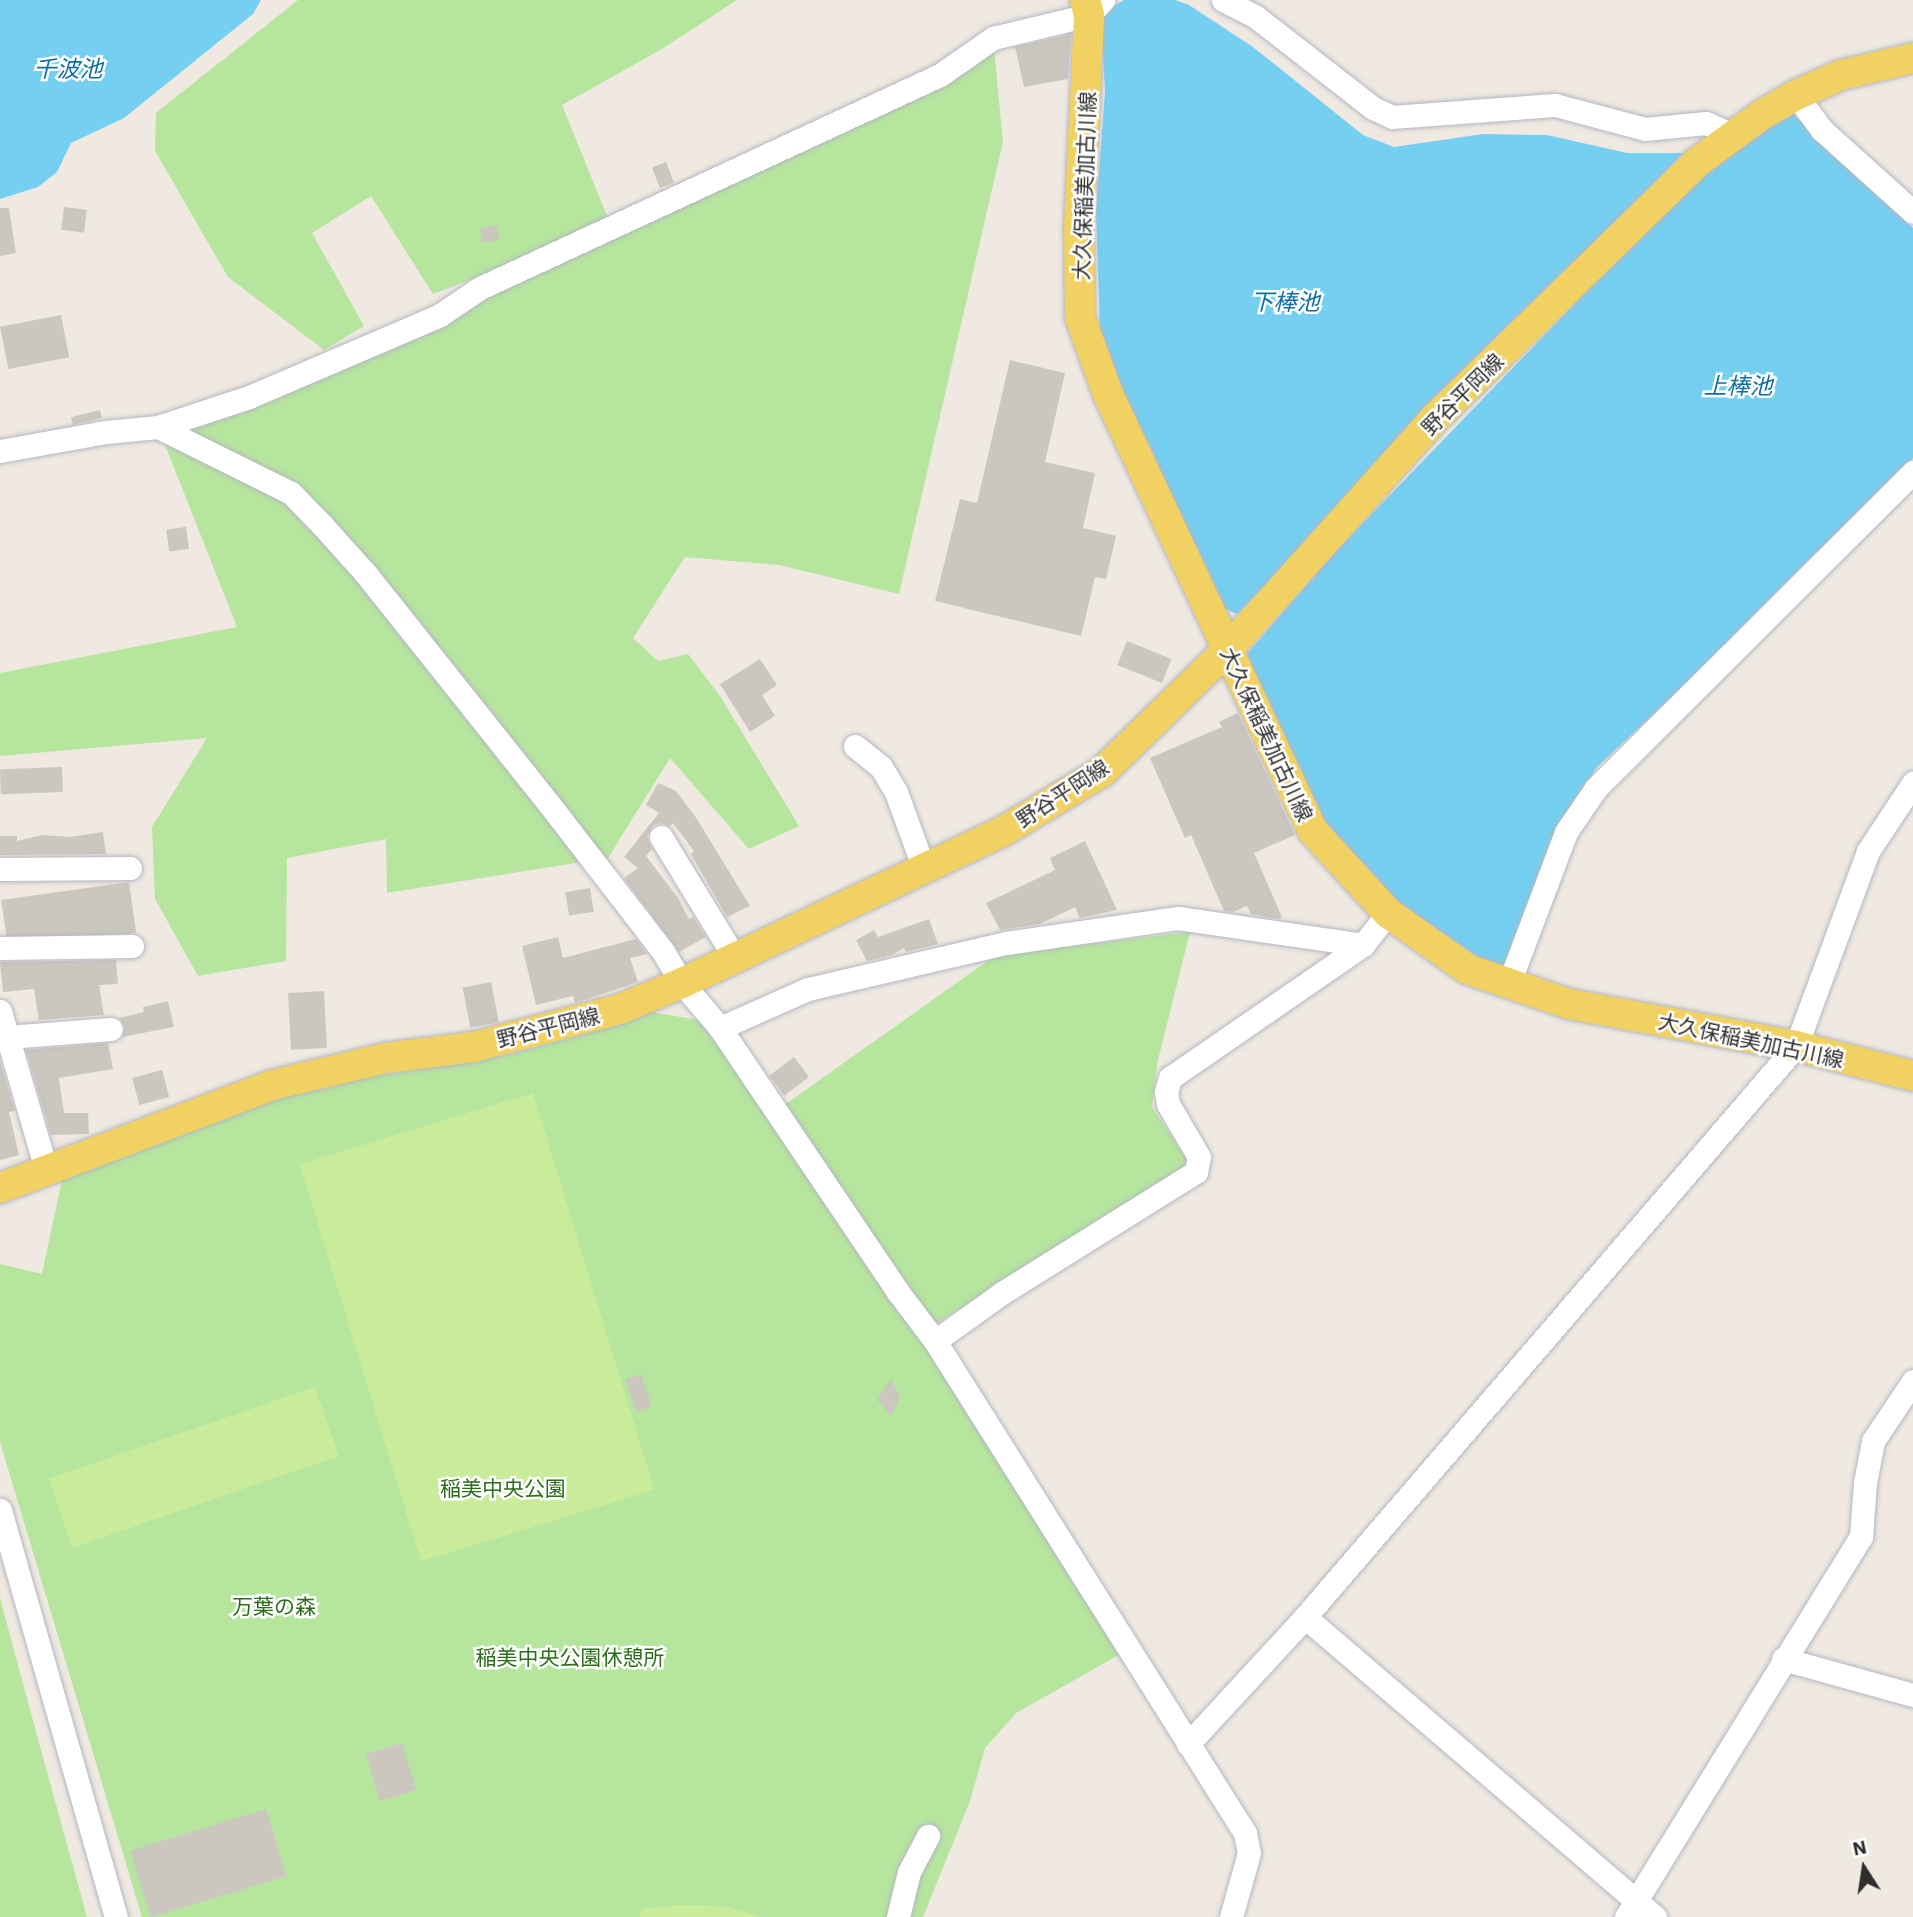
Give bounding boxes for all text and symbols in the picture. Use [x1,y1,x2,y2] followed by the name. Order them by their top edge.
[34,54,102,82] water label: 千波池
[1068,91,1100,281] street label: 大久保稲美加古川線
[1251,287,1319,315] water label: 下棒池
[1416,348,1508,440] street label: 野谷平岡線
[1704,371,1772,399] water label: 上棒池
[1216,643,1318,825] street label: 大久保稲美加古川線
[1011,754,1113,832] street label: 野谷平岡線
[494,1002,602,1052] street label: 野谷平岡線
[1656,1008,1846,1072] street label: 大久保稲美加古川線
[440,1475,566,1501] park label: 稲美中央公園
[232,1593,316,1619] park label: 万葉の森
[476,1644,664,1670] park label: 稲美中央公園休憩所
[1829,1833,1899,1903] north arrow
[1850,1834,1869,1861] text: N

